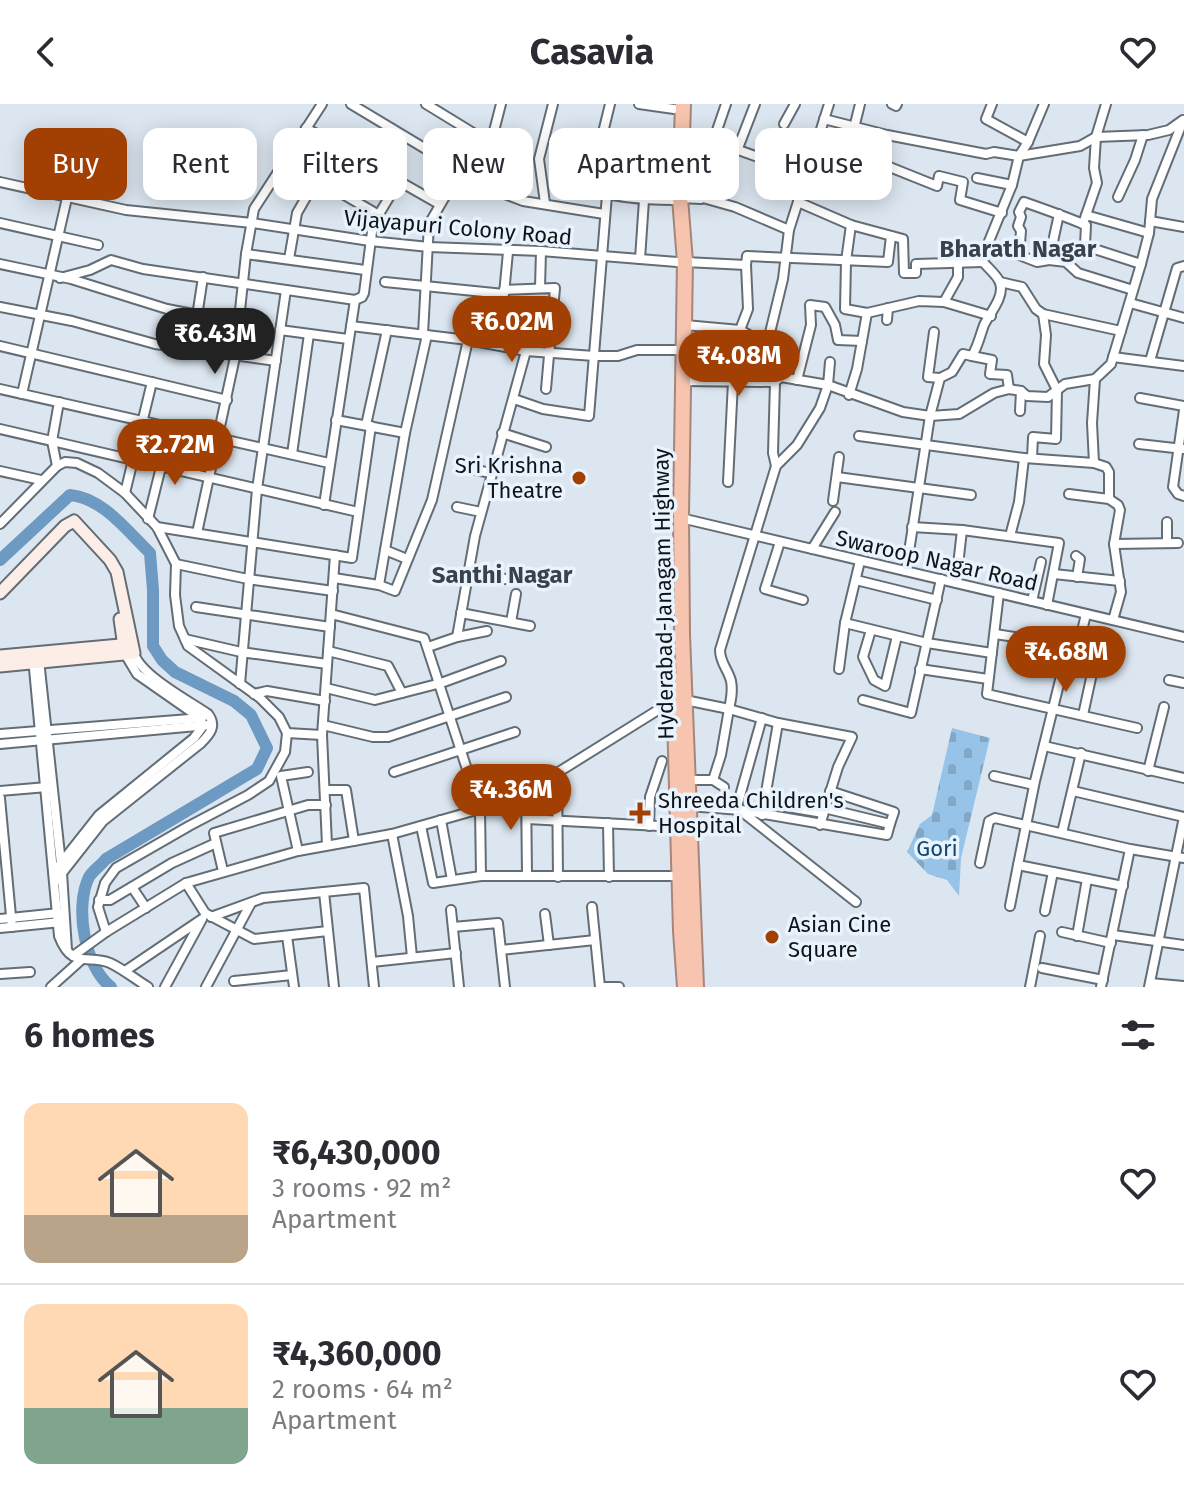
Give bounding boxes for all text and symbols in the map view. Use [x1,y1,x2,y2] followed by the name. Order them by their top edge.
[24,30,68,74] icon: back
[530,30,654,74] text: Casavia
[1116,30,1160,74] icon: heart
[24,128,127,200] chip: Buy
[143,128,257,200] chip: Rent
[273,128,407,200] chip: Filters
[423,128,533,200] chip: New
[549,128,739,200] chip: Apartment
[755,128,892,200] chip: House
[343,204,573,251] street label: Vijayapuri Colony Road
[940,235,1097,263] district label: Bharath Nagar
[447,296,577,364] pin: ₹6.02M
[470,306,554,337] text: ₹6.02M
[150,308,280,376] pin: ₹6.43M
[174,318,256,349] text: ₹6.43M
[674,330,804,398] pin: ₹4.08M
[697,340,781,371] text: ₹4.08M
[110,419,240,487] pin: ₹2.72M
[135,429,215,460] text: ₹2.72M
[647,448,680,740] street label: Hyderabad-Janagam Highway
[455,452,563,504] place label: Sri Krishna Theatre
[570,469,588,487] marker: Sri Krishna Theatre
[833,524,1041,597] street label: Swaroop Nagar Road
[432,561,573,589] district label: Santhi Nagar
[1001,626,1131,694] pin: ₹4.68M
[1024,636,1108,667] text: ₹4.68M
[446,764,576,832] pin: ₹4.36M
[469,774,553,805] text: ₹4.36M
[658,787,844,839] place label: Shreeda Children's Hospital
[629,802,651,824] marker: Shreeda Children's Hospital
[916,835,958,862] park label: Gori
[788,911,891,963] place label: Asian Cine Square
[763,928,781,946] marker: Asian Cine Square
[1116,1013,1160,1057] icon: filters
[24,1015,155,1056] text: 6 homes
[272,1132,441,1173] text: ₹6,430,000
[88,1135,184,1231] icon: home
[1116,1161,1160,1205] icon: heart
[272,1173,451,1204] text: 3 rooms · 92 m²
[272,1204,397,1235] text: Apartment
[272,1333,442,1374] text: ₹4,360,000
[88,1336,184,1432] icon: home
[1116,1362,1160,1406] icon: heart
[272,1374,453,1405] text: 2 rooms · 64 m²
[272,1405,397,1436] text: Apartment

